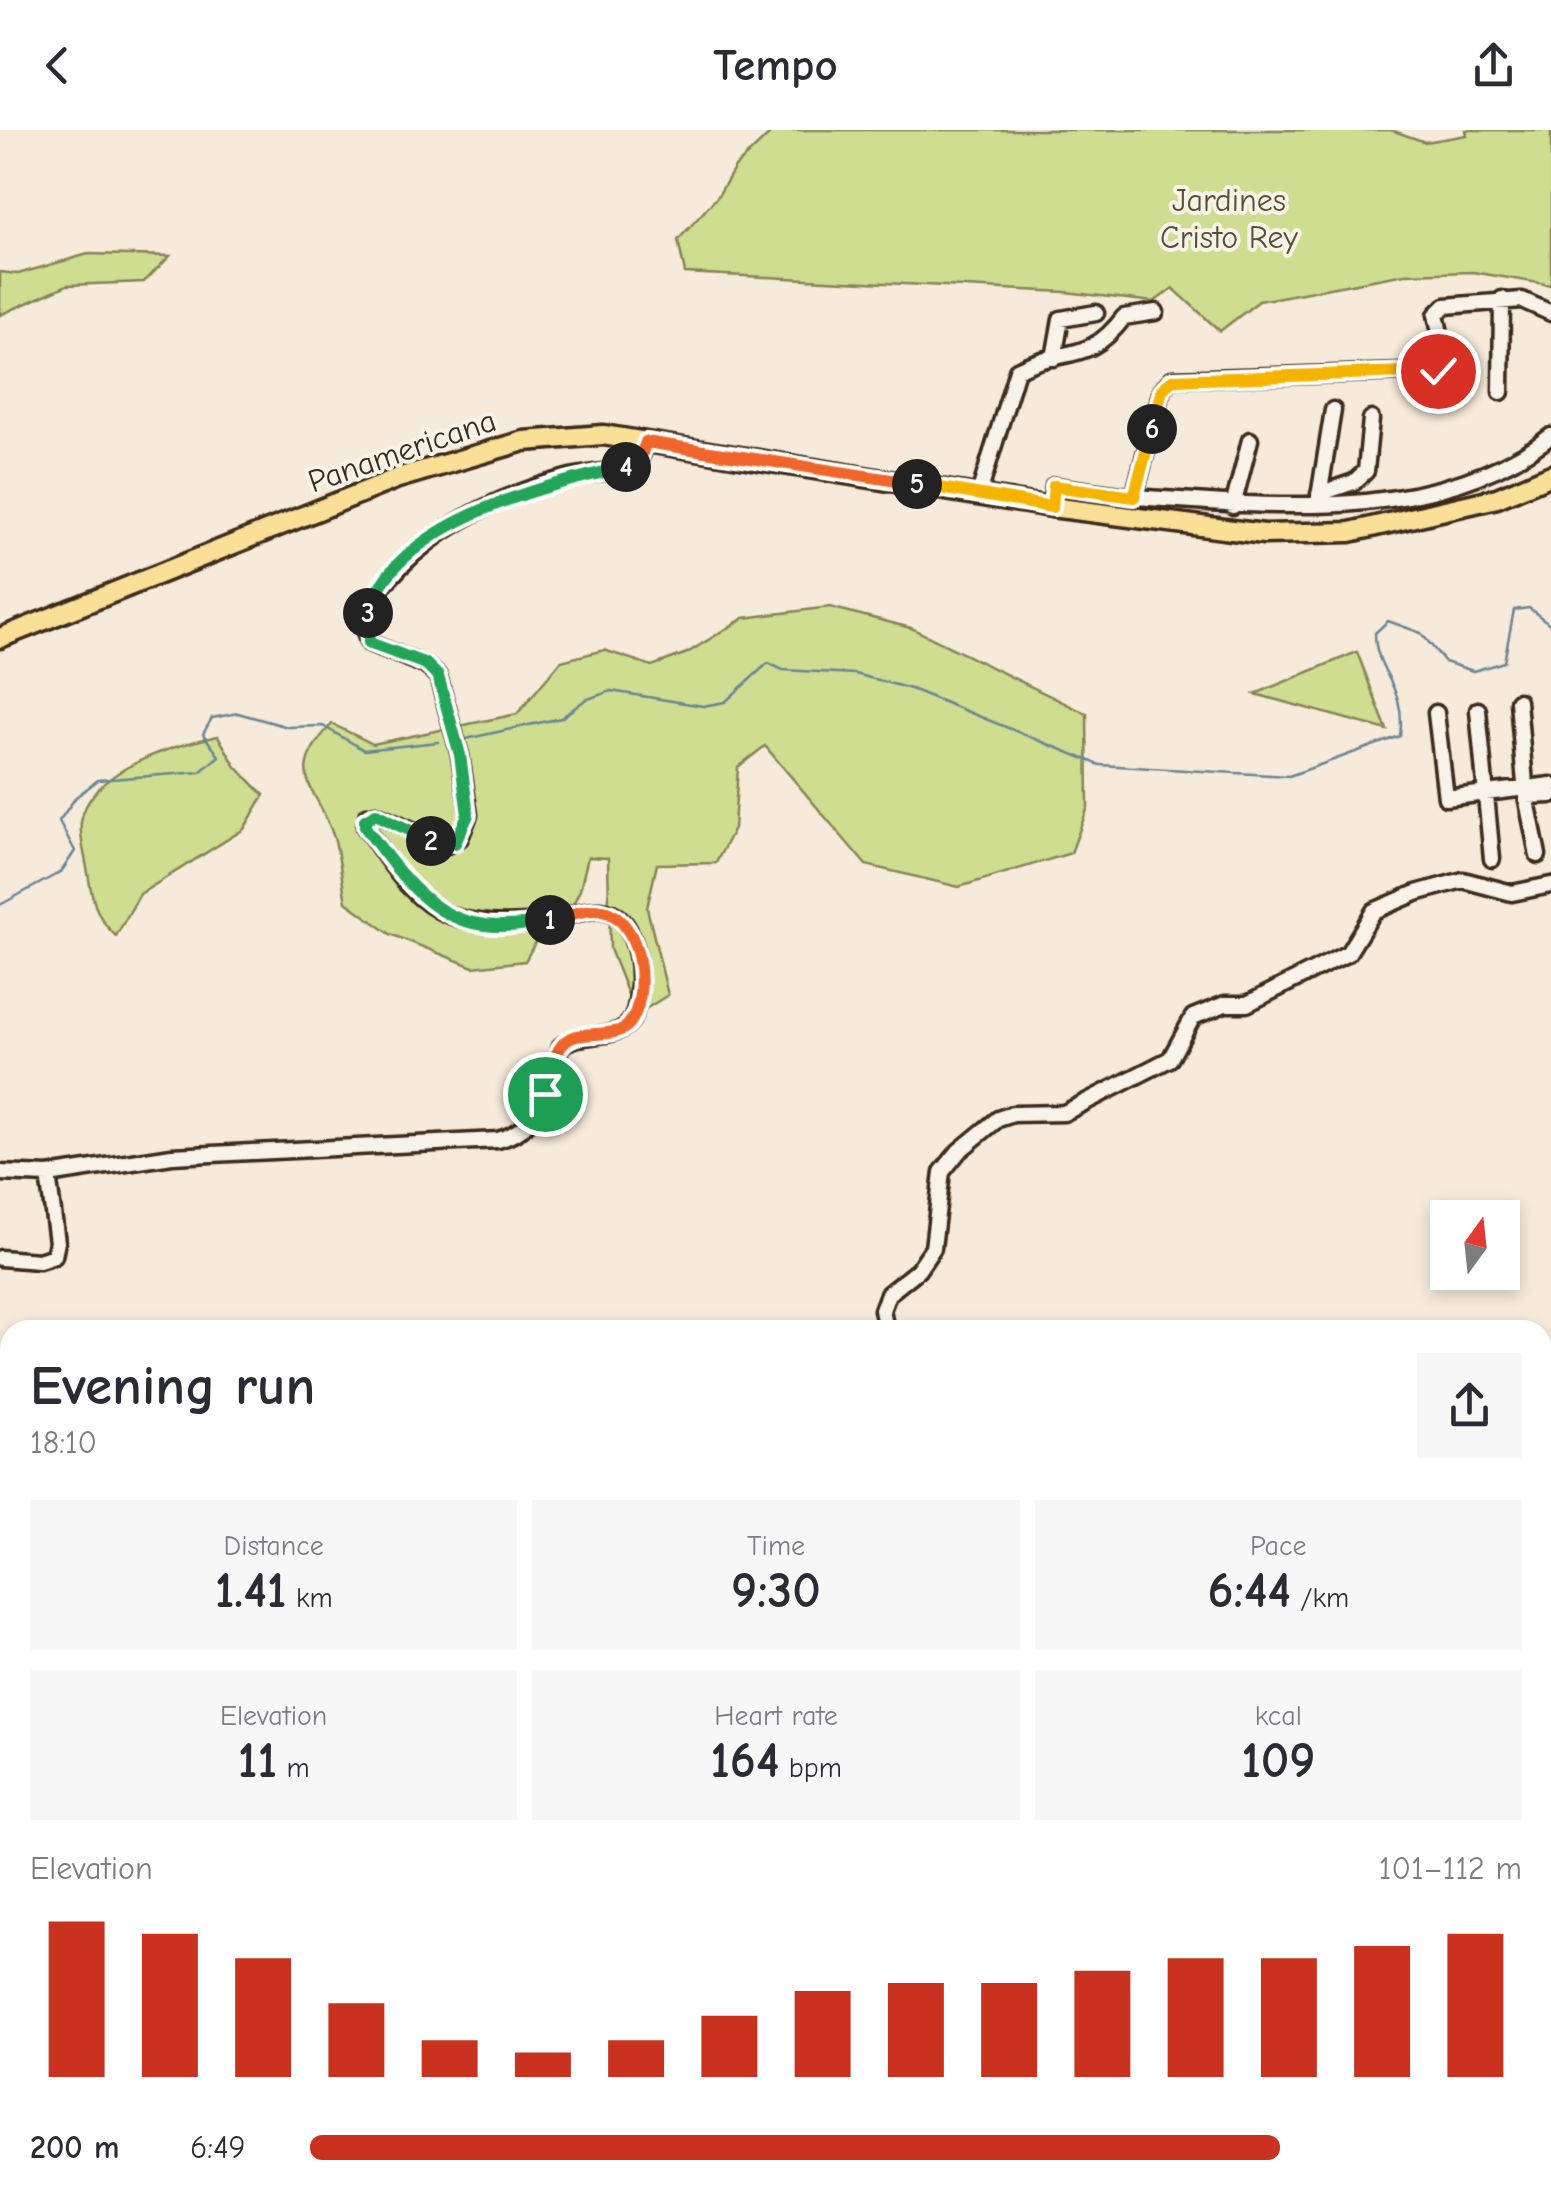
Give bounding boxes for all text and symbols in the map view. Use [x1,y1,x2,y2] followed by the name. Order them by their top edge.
[30,38,85,93] icon: back
[1466,38,1521,93] icon: share
[713,39,838,91] text: Tempo
[1160,182,1299,256] park label: Jardines Cristo Rey
[1396,329,1481,414] pin
[1411,344,1466,399] icon: check
[303,402,501,500] street label: Panamericana
[1127,404,1177,454] pin: 6
[1145,413,1159,445] text: 6
[601,442,651,492] pin: 4
[619,451,633,483] text: 4
[892,459,942,509] pin: 5
[910,468,924,500] text: 5
[343,588,393,638] pin: 3
[361,597,375,629] text: 3
[406,816,456,866] pin: 2
[424,825,438,857] text: 2
[525,895,575,945] pin: 1
[544,904,556,936] text: 1
[503,1052,588,1137] pin
[518,1067,573,1122] icon: arrive
[1430,1200,1520,1290] north arrow
[1430,1200,1520,1290] map controls
[1417,1353,1522,1458] button: share
[30,1354,315,1418] text: Evening run
[30,1424,97,1461] text: 18:10
[224,1530,324,1562] text: Distance
[747,1530,805,1562] text: Time
[1250,1530,1307,1562] text: Pace
[215,1562,287,1620] text: 1.41
[731,1562,821,1620] text: 9:30
[1207,1562,1291,1620] text: 6:44
[287,1582,333,1614] text: km
[1291,1582,1349,1614] text: /km
[220,1700,327,1732] text: Elevation
[714,1700,838,1732] text: Heart rate
[1255,1700,1302,1732] text: kcal
[238,1732,277,1790] text: 11
[710,1732,779,1790] text: 164
[1241,1732,1316,1790] text: 109
[277,1752,310,1784] text: m
[779,1752,842,1784] text: bpm
[30,1850,153,1887] text: Elevation
[1379,1850,1522,1887] text: 101–112 m
[30,2129,119,2166] text: 200 m
[190,2129,246,2166] text: 6:49

